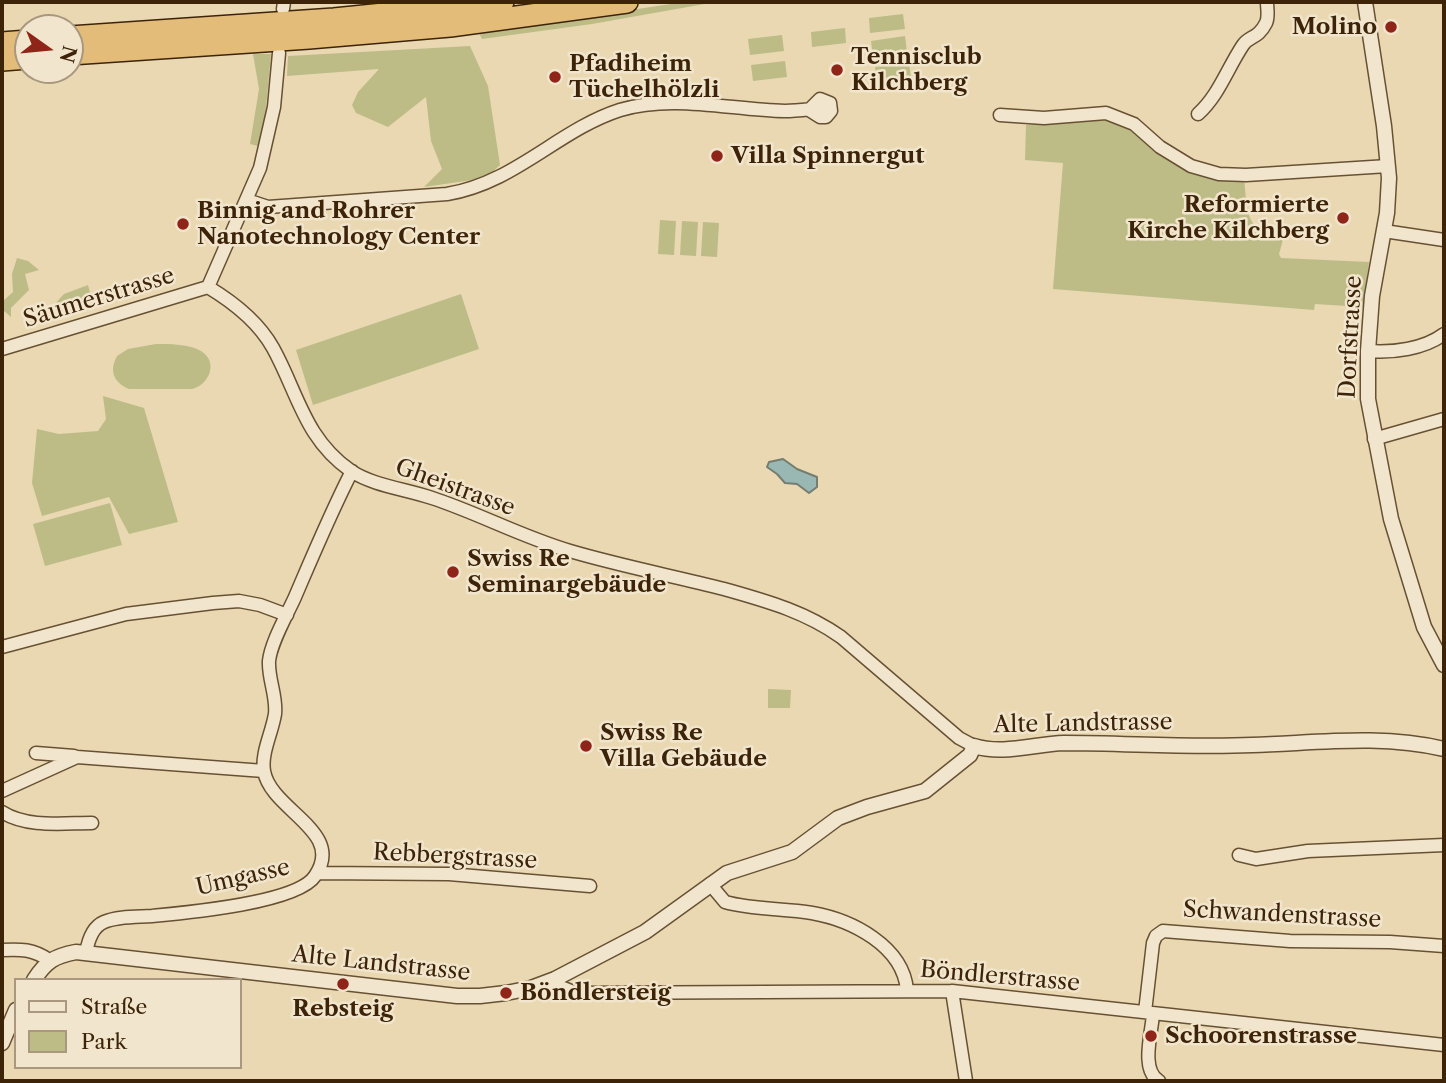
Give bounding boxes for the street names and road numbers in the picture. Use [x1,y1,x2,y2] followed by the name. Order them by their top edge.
[20,262,178,334] street label: Säumerstrasse
[1334,275,1368,399] street label: Dorfstrasse
[391,454,519,522] street label: Gheistrasse
[993,709,1173,739] street label: Alte Landstrasse
[372,839,538,875] street label: Rebbergstrasse
[193,854,293,902] street label: Umgasse
[1182,896,1382,934] street label: Schwandenstrasse
[290,941,472,987] street label: Alte Landstrasse
[919,956,1081,998] street label: Böndlerstrasse

